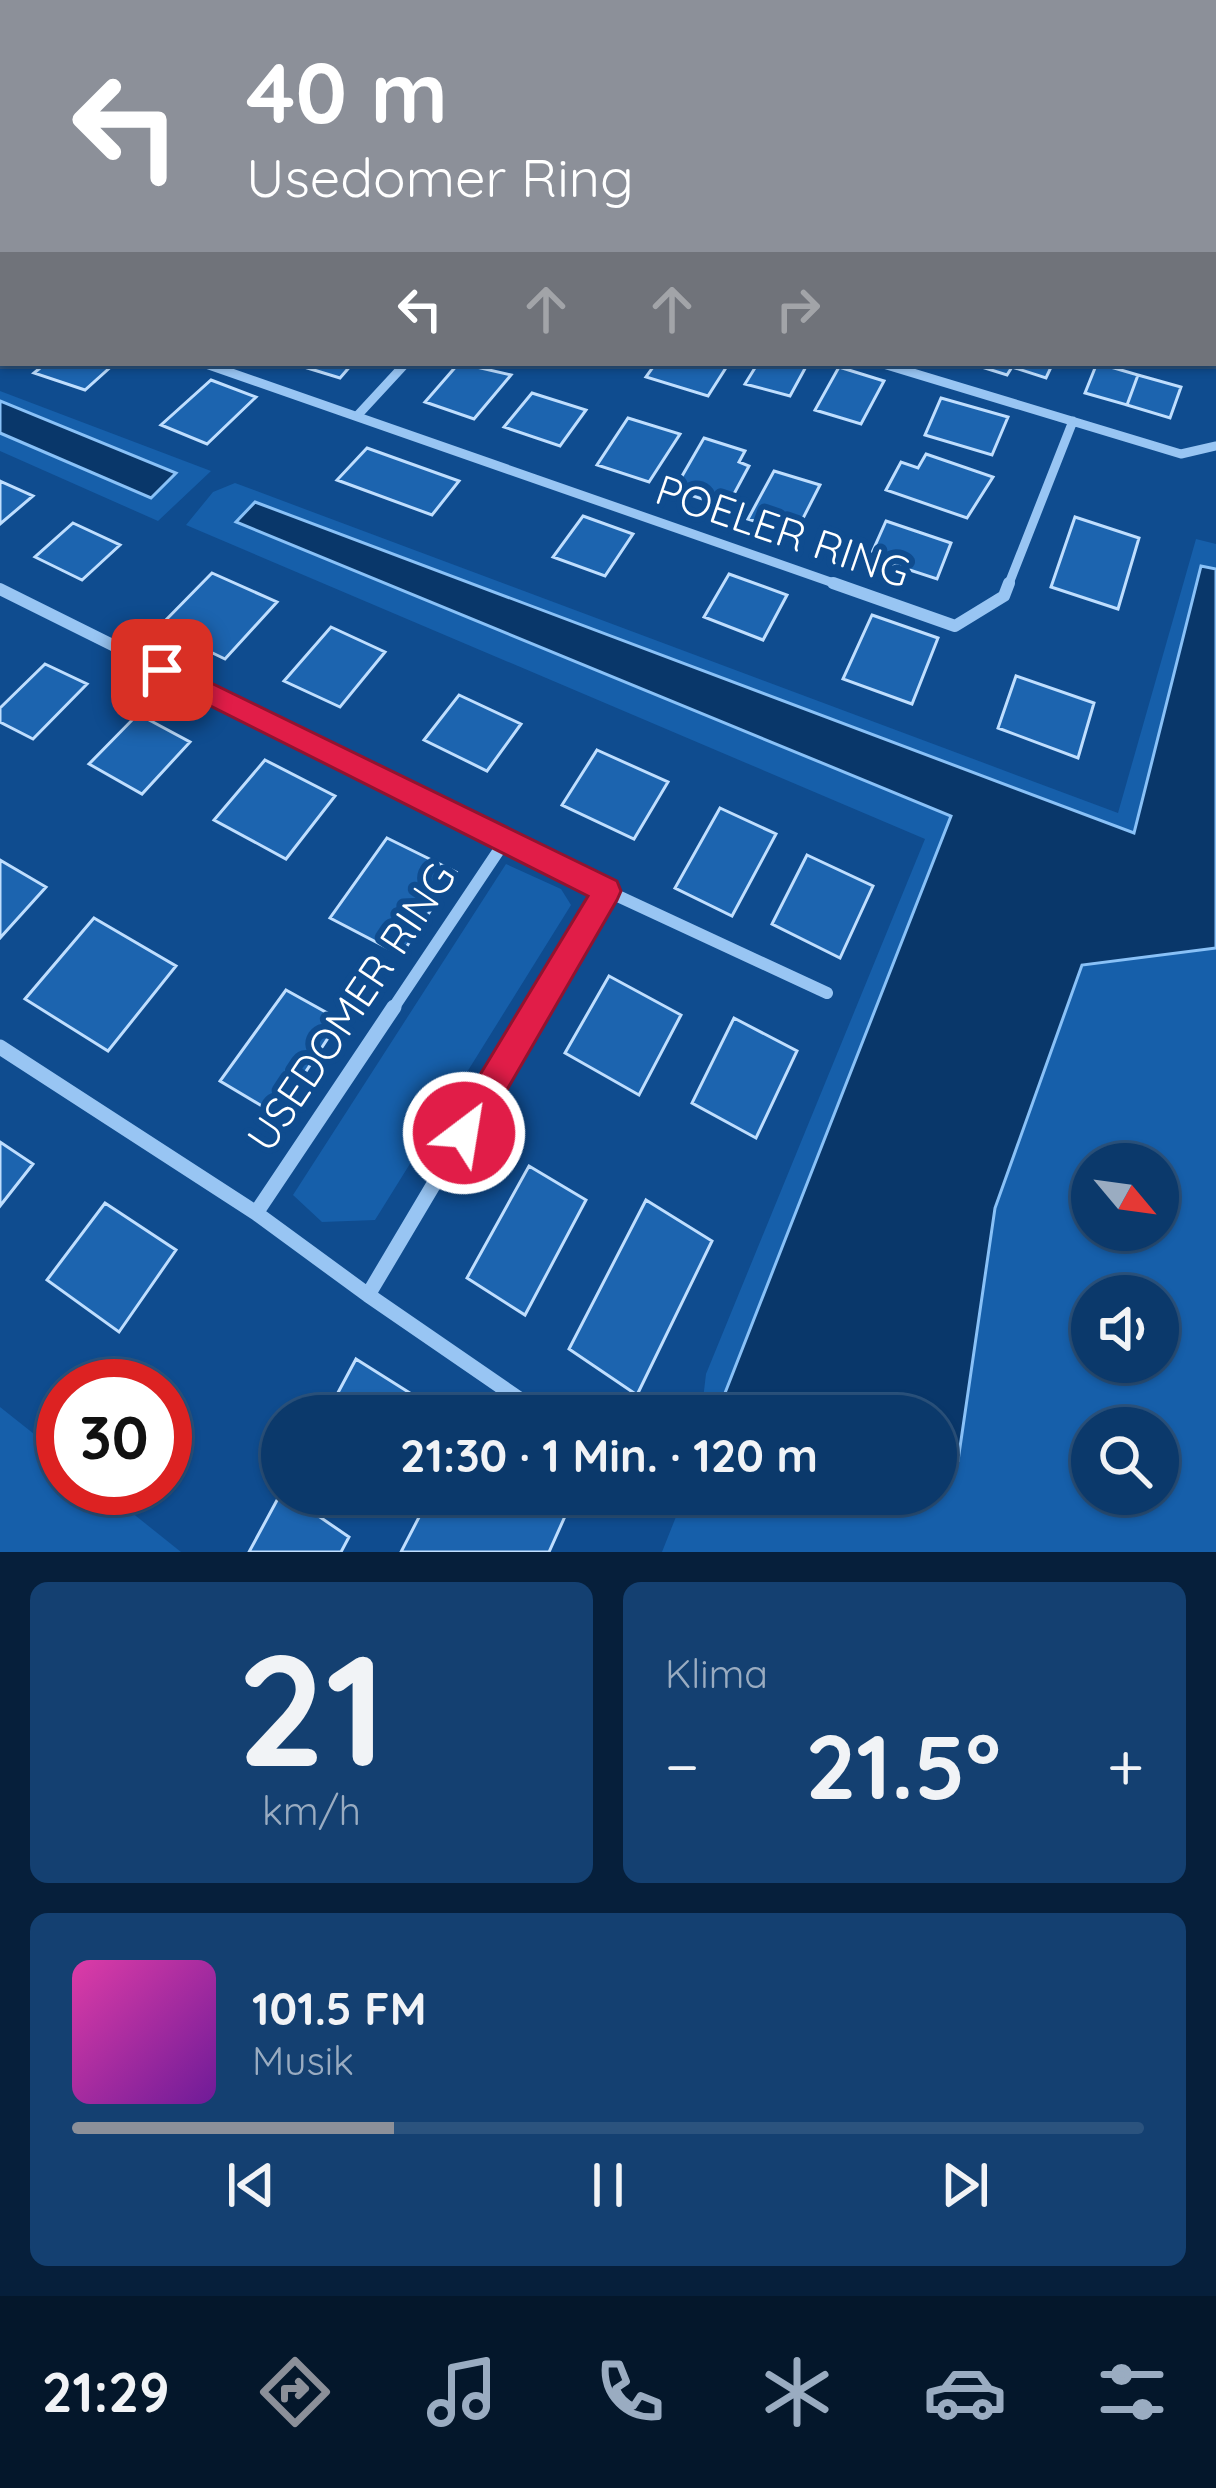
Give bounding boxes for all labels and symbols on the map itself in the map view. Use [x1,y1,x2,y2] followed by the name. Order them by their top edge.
[649,462,917,599] street label: POELER RING
[111,619,213,721] pin
[235,853,466,1161] street label: USEDOMER RING
[401,1070,527,1196] position arrow
[1071,1143,1179,1251] north arrow
[36,1359,192,1515] speed limit sign: 30

